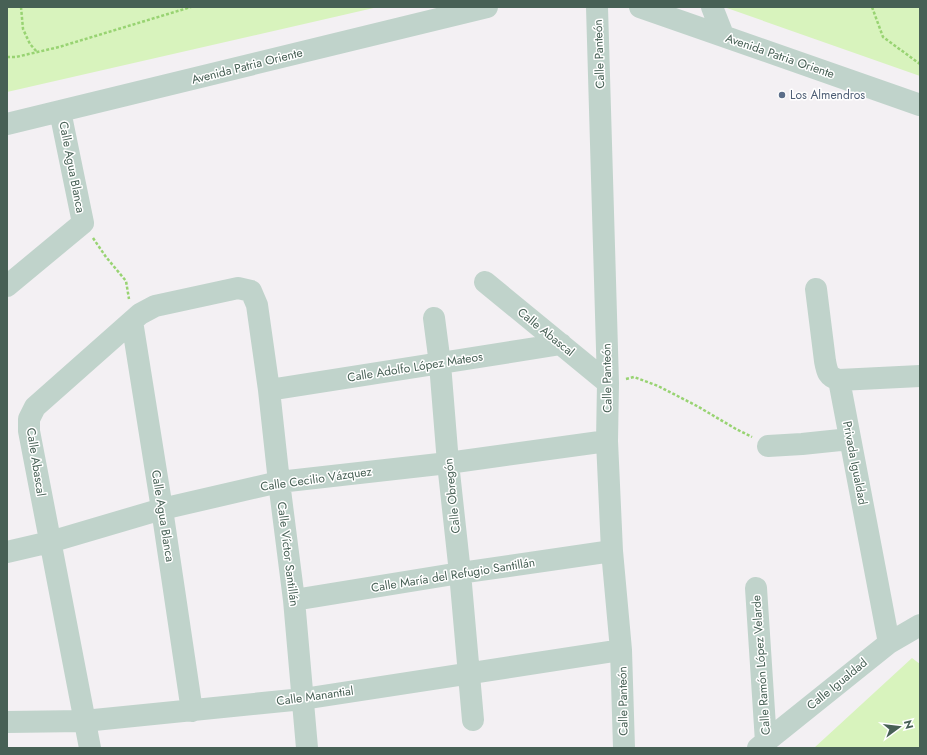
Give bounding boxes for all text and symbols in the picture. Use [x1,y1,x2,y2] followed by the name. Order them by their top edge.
[589,19,609,89] street label: Calle Panteón
[723,29,837,83] street label: Avenida Patria Oriente
[190,43,304,89] street label: Avenida Patria Oriente
[790,86,865,104] place label: Los Almendros
[777,90,787,100] marker: Los Almendros
[54,120,90,214] street label: Calle Agua Blanca
[514,303,578,361] street label: Calle Abascal
[597,343,617,413] street label: Calle Panteón
[346,347,484,387] street label: Calle Adolfo López Mateos
[838,420,872,506] street label: Privada Igualdad
[22,427,50,497] street label: Calle Abascal
[439,458,465,534] street label: Calle Obregón
[259,462,373,496] street label: Calle Cecilio Vázquez
[147,469,179,563] street label: Calle Agua Blanca
[273,501,303,607] street label: Calle Víctor Santillán
[370,553,536,597] street label: Calle María del Refugio Santillán
[747,594,775,736] street label: Calle Ramón López Velarde
[803,654,871,714] street label: Calle Igualdad
[613,666,633,736] street label: Calle Panteón
[275,682,355,710] street label: Calle Manantial
[879,707,919,747] north arrow
[900,718,918,731] text: N

